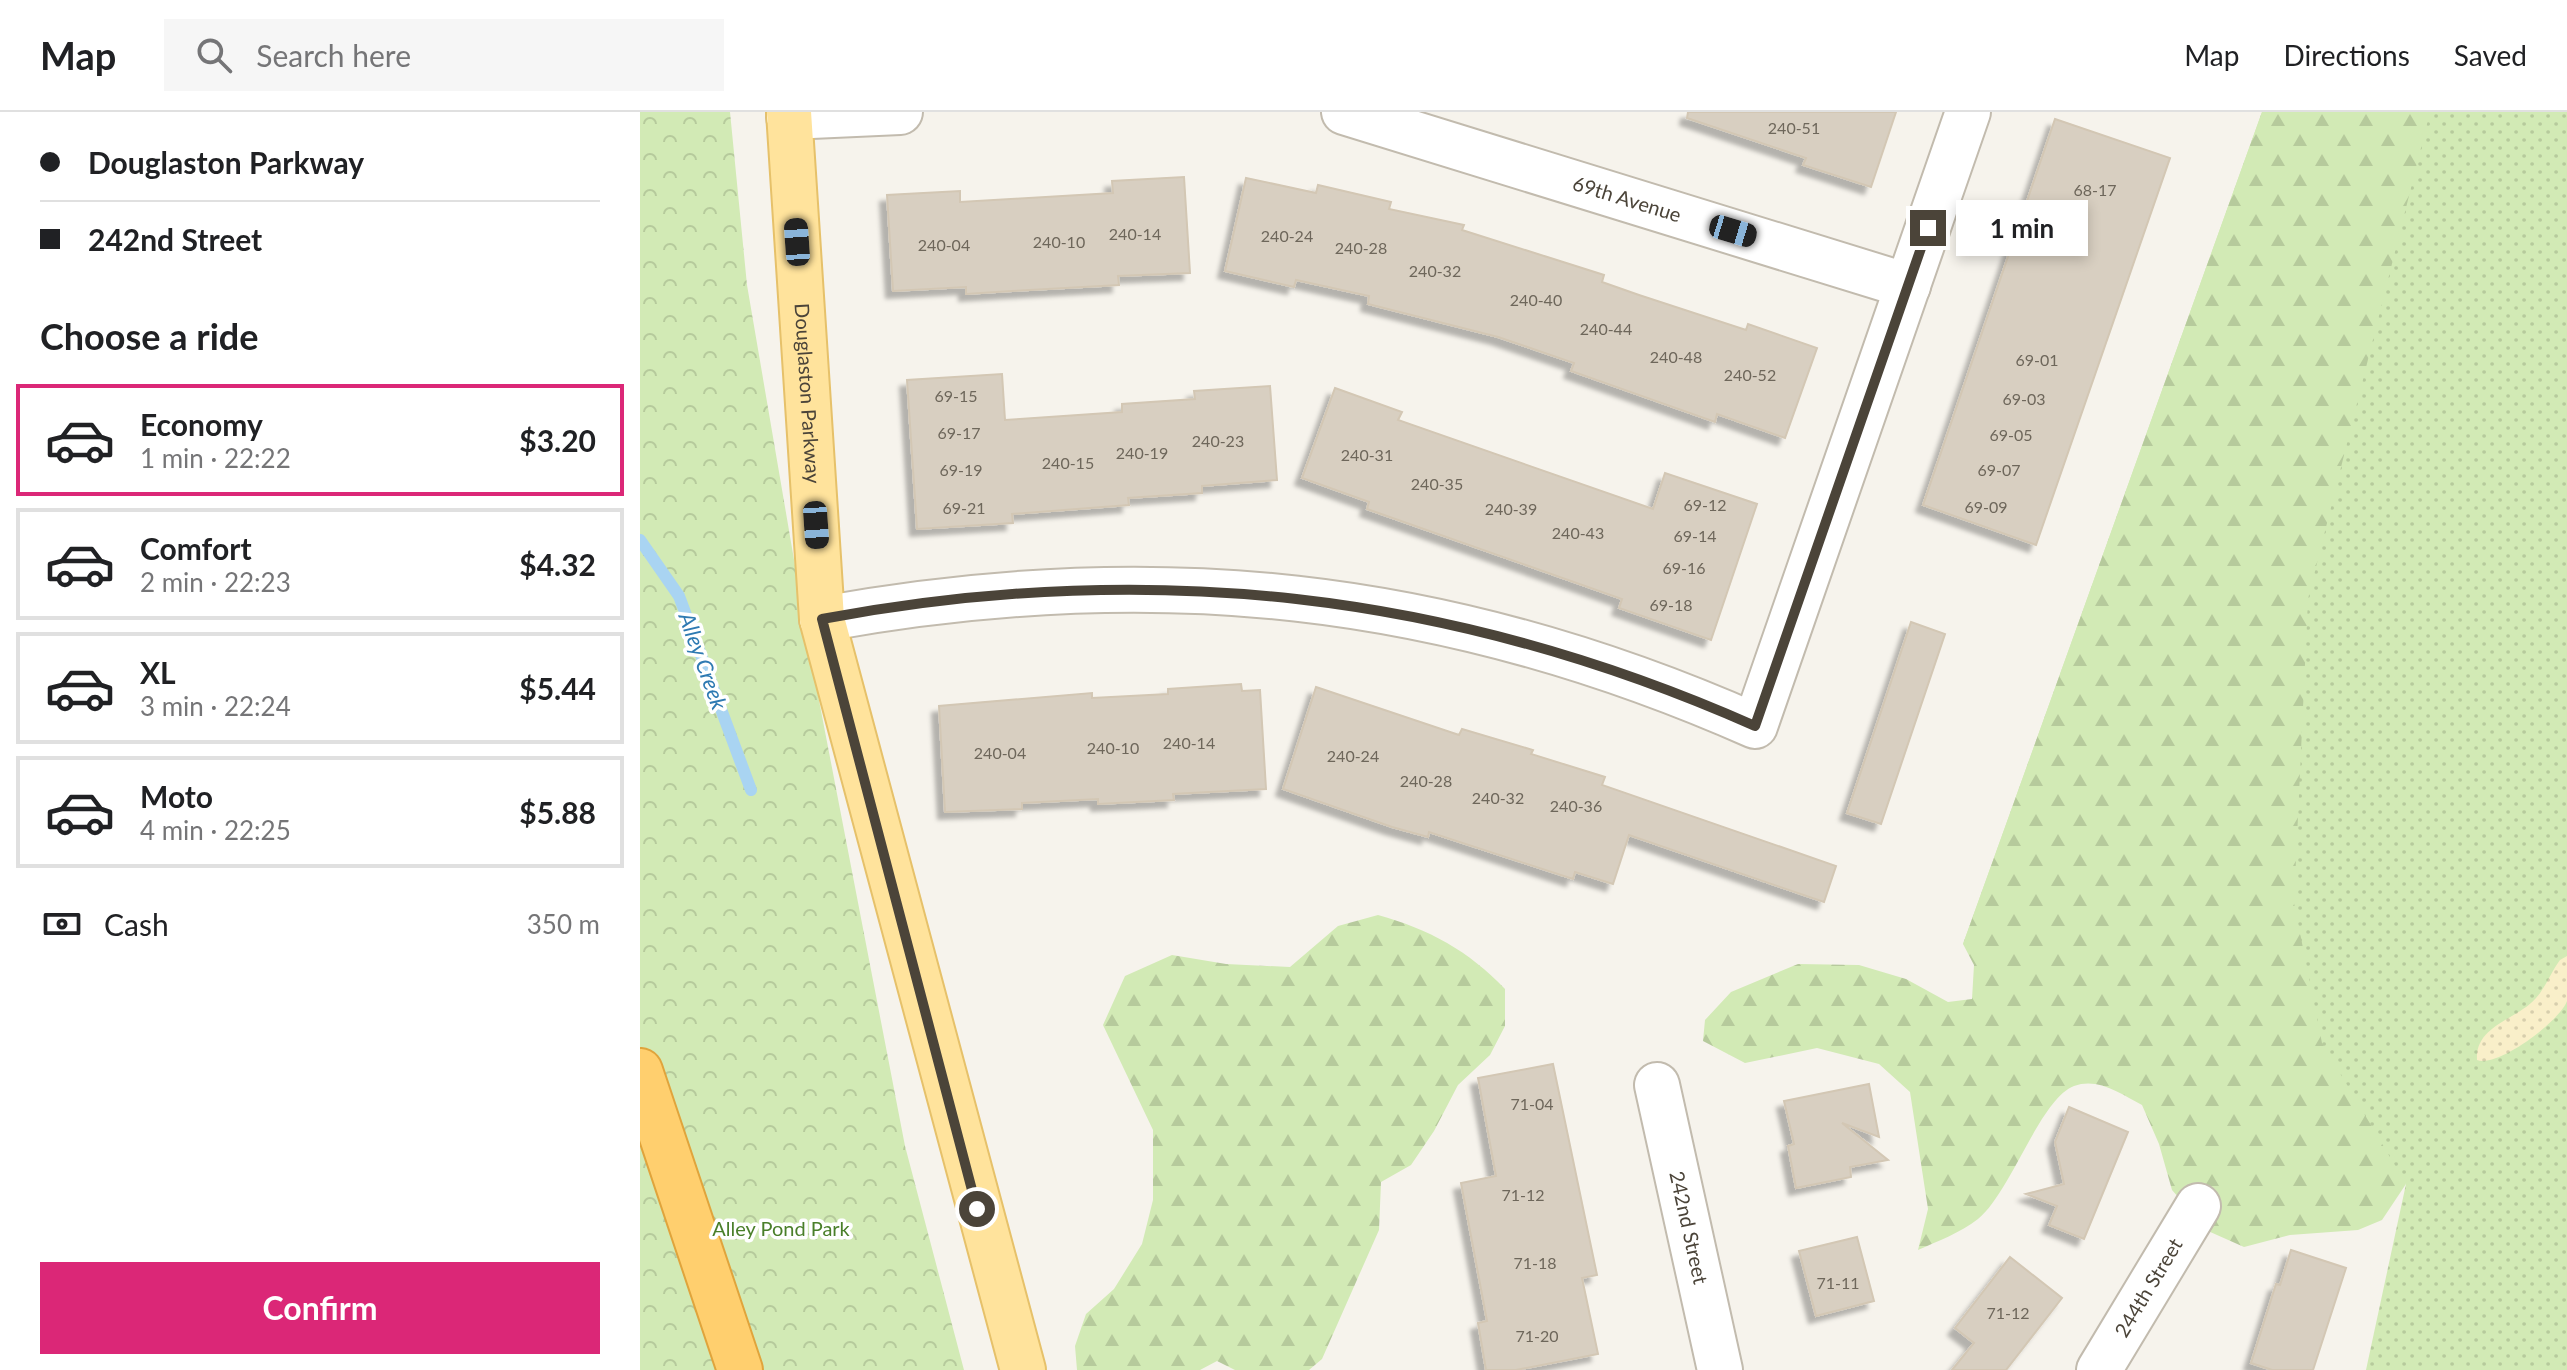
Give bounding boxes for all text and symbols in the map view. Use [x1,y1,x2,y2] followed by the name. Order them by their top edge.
[164,19,724,91] search box
[40,32,116,78] text: Map
[192,33,236,77] icon: search
[256,37,411,73] text: Search here
[2184,38,2239,72] text: Map
[2283,38,2410,72] text: Directions
[2454,38,2527,72] text: Saved
[1768,118,1820,137] house number: 240-51
[88,144,364,180] text: Douglaston Parkway
[1570,170,1684,226] street label: 69th Avenue
[2073,180,2117,199] house number: 68-17
[1956,200,2088,256] callout: 1 min
[1910,210,1946,246] route end
[1990,212,2054,244] text: 1 min
[1707,213,1759,249] car
[783,217,811,267] car
[88,221,262,257] text: 242nd Street
[1109,224,1161,243] house number: 240-14
[1261,226,1313,245] house number: 240-24
[1033,232,1085,251] house number: 240-10
[918,235,970,254] house number: 240-04
[1335,238,1387,257] house number: 240-28
[1409,261,1461,280] house number: 240-32
[1510,290,1562,309] house number: 240-40
[790,302,826,485] street label: Douglaston Parkway
[40,314,259,358] text: Choose a ride
[1580,319,1632,338] house number: 240-44
[1650,347,1702,366] house number: 240-48
[2015,350,2059,369] house number: 69-01
[1724,365,1776,384] house number: 240-52
[934,386,978,405] house number: 69-15
[2002,389,2046,408] house number: 69-03
[44,404,116,476] icon: car
[140,406,263,442] text: Economy
[519,422,596,458] text: $3.20
[937,423,981,442] house number: 69-17
[1989,425,2033,444] house number: 69-05
[1192,431,1244,450] house number: 240-23
[140,442,291,474] text: 1 min · 22:22
[1116,443,1168,462] house number: 240-19
[1341,445,1393,464] house number: 240-31
[1042,453,1094,472] house number: 240-15
[939,460,983,479] house number: 69-19
[1977,460,2021,479] house number: 69-07
[1411,474,1463,493] house number: 240-35
[1683,495,1727,514] house number: 69-12
[1964,497,2008,516] house number: 69-09
[942,498,986,517] house number: 69-21
[1485,499,1537,518] house number: 240-39
[802,500,830,550] car
[1552,523,1604,542] house number: 240-43
[1673,526,1717,545] house number: 69-14
[44,528,116,600] icon: car
[140,530,252,566] text: Comfort
[519,546,596,582] text: $4.32
[1662,558,1706,577] house number: 69-16
[140,566,291,598] text: 2 min · 22:23
[1649,595,1693,614] house number: 69-18
[673,608,734,714] water label: Alley Creek
[44,652,116,724] icon: car
[140,654,176,690] text: XL
[519,670,596,706] text: $5.44
[140,690,291,722] text: 3 min · 22:24
[1163,733,1215,752] house number: 240-14
[1087,738,1139,757] house number: 240-10
[974,743,1026,762] house number: 240-04
[1327,746,1379,765] house number: 240-24
[1400,771,1452,790] house number: 240-28
[44,776,116,848] icon: car
[140,778,213,814] text: Moto
[1472,788,1524,807] house number: 240-32
[519,794,596,830] text: $5.88
[1550,796,1602,815] house number: 240-36
[140,814,291,846] text: 4 min · 22:25
[40,902,84,946] icon: cash
[104,906,169,942] text: Cash
[527,908,600,940] text: 350 m
[1510,1094,1554,1113] house number: 71-04
[1665,1169,1714,1286] street label: 242nd Street
[1501,1185,1545,1204] house number: 71-12
[959,1191,995,1227] route start
[712,1216,851,1240] park label: Alley Pond Park
[2109,1234,2187,1341] street label: 244th Street
[1513,1253,1557,1272] house number: 71-18
[40,1262,600,1354] button: Confirm
[1816,1273,1860,1292] house number: 71-11
[1986,1303,2030,1322] house number: 71-12
[1515,1326,1559,1345] house number: 71-20

